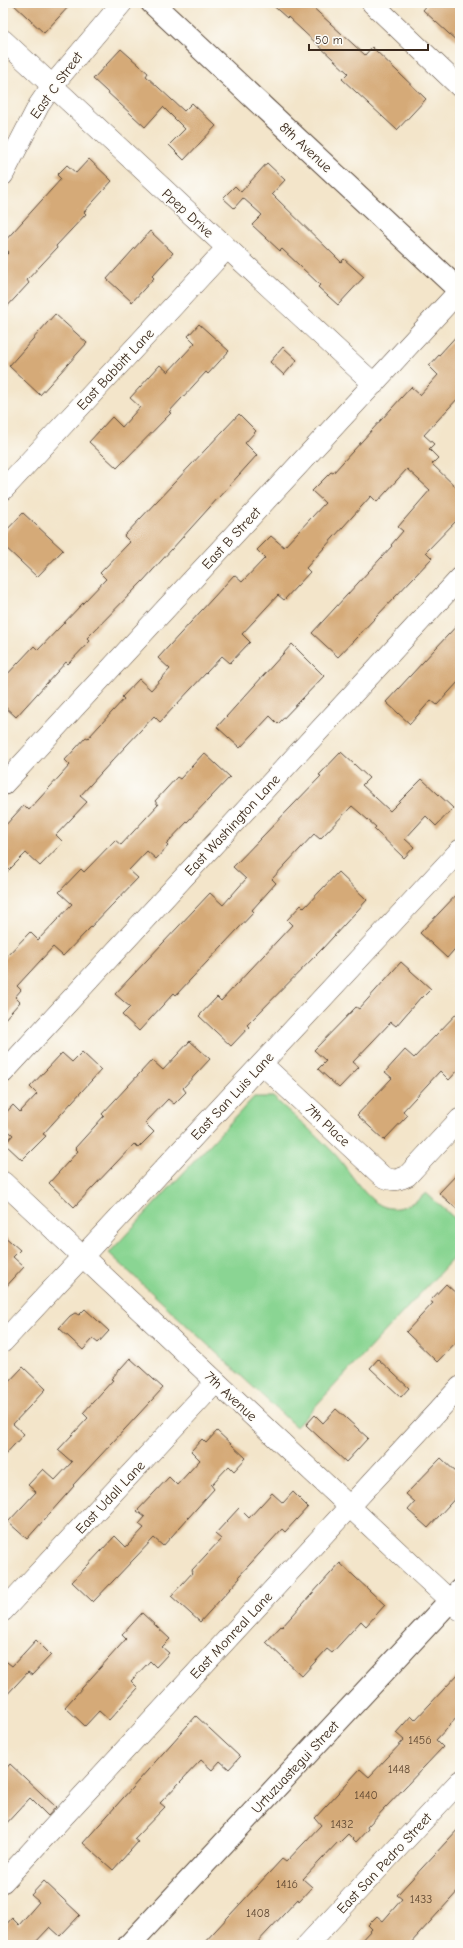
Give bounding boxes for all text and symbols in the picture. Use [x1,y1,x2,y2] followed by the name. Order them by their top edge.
[309,26,428,52] scale bar
[315,33,343,47] text: 50 m
[26,48,87,122] street label: East C Street
[276,119,336,176] street label: 8th Avenue
[158,185,217,242] street label: Ppep Drive
[73,325,158,414] street label: East Babbitt Lane
[198,503,265,573] street label: East B Street
[181,771,284,880] street label: East Washington Lane
[187,1049,277,1144] street label: East San Luis Lane
[302,1100,353,1150] street label: 7th Place
[201,1368,260,1425] street label: 7th Avenue
[72,1457,149,1538] street label: East Udall Lane
[187,1588,276,1682] street label: East Monreal Lane
[248,1717,343,1817] street label: Urtuzuastegui Street
[408,1733,432,1747] house number: 1456
[388,1762,410,1776] house number: 1448
[354,1788,378,1802] house number: 1440
[333,1809,436,1917] street label: East San Pedro Street
[331,1817,353,1831] house number: 1432
[276,1877,298,1891] house number: 1416
[410,1892,432,1906] house number: 1433
[246,1906,270,1920] house number: 1408

